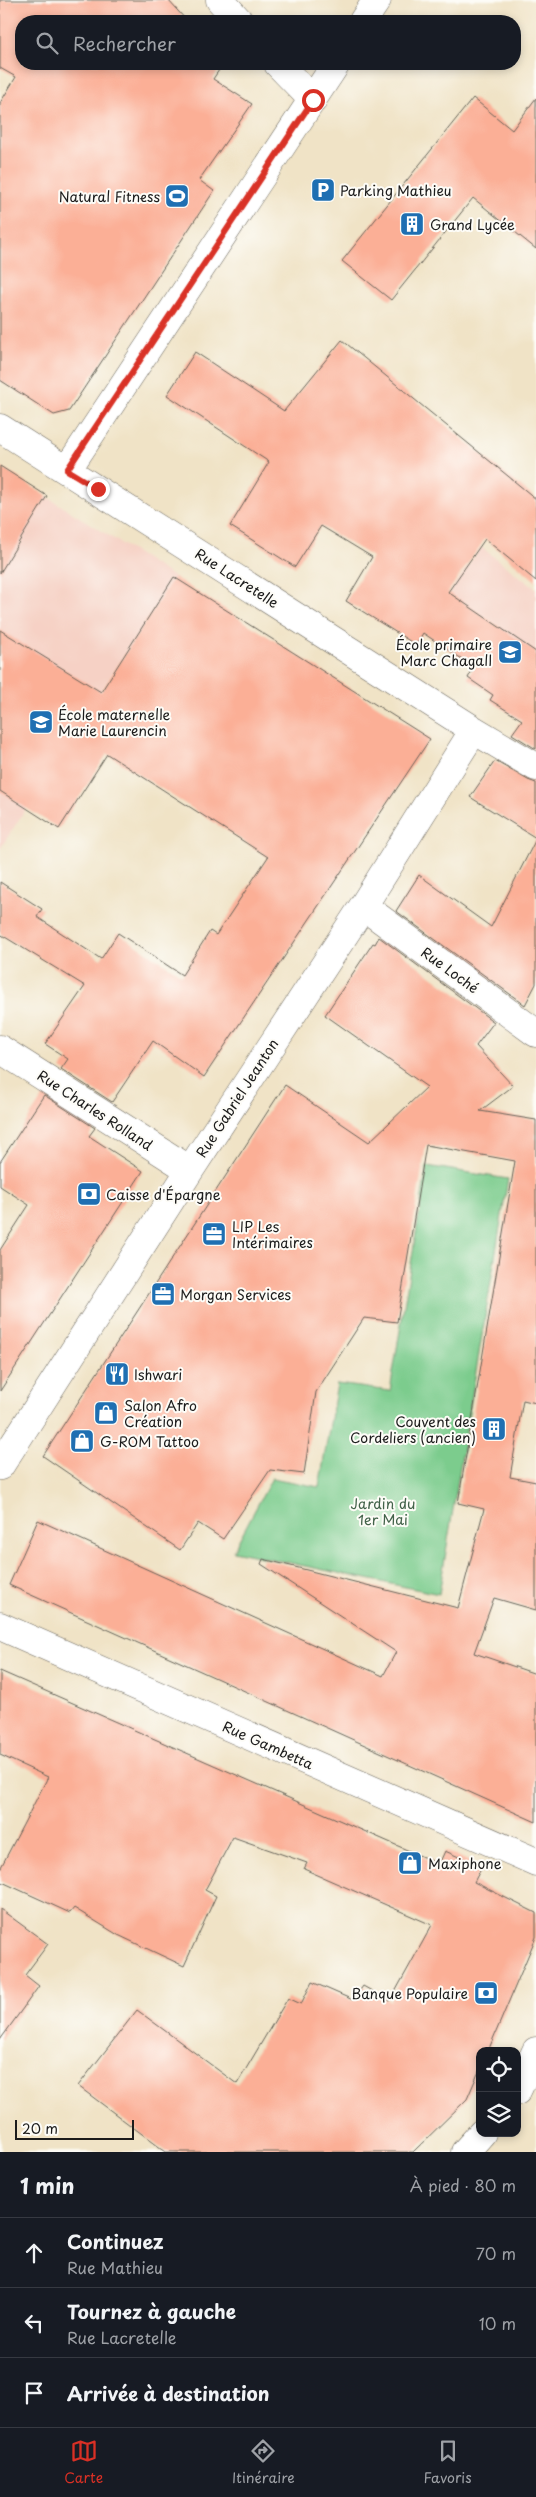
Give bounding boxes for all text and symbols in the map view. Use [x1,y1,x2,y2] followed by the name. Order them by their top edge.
[15,15,521,70] search box
[33,29,61,57] icon: search
[73,29,176,57] text: Rechercher
[302,89,325,112] route start
[310,177,336,203] parking icon: Parking Mathieu
[340,180,452,201] place label: Parking Mathieu
[164,183,190,209] sports icon: Natural Fitness
[59,186,160,207] place label: Natural Fitness
[399,211,425,237] building icon: Grand Lycée
[430,214,515,235] place label: Grand Lycée
[87,478,110,501] route end
[191,543,283,613] street label: Rue Lacretelle
[396,634,492,671] place label: École primaire Marc Chagall
[497,639,523,665] school or university icon: École primaire Marc Chagall
[58,704,171,741] place label: École maternelle Marie Laurencin
[28,709,54,735] school or university icon: École maternelle Marie Laurencin
[417,942,483,998] street label: Rue Loché
[191,1035,283,1161] street label: Rue Gabriel Jeanton
[33,1065,157,1155] street label: Rue Charles Rolland
[76,1181,102,1207] bank icon: Caisse d'Épargne
[106,1184,221,1205] place label: Caisse d'Épargne
[232,1216,313,1253] place label: LIP Les Intérimaires
[201,1221,227,1247] office icon: LIP Les Intérimaires
[150,1281,176,1307] office icon: Morgan Services
[180,1284,291,1305] place label: Morgan Services
[104,1361,130,1387] restaurant icon: Ishwari
[134,1364,182,1385] place label: Ishwari
[124,1395,197,1432] place label: Salon Afro Création
[93,1400,119,1426] shop icon: Salon Afro Création
[350,1411,476,1448] place label: Couvent des Cordeliers (ancien)
[481,1416,507,1442] building icon: Couvent des Cordeliers (ancien)
[69,1428,95,1454] shop icon: G-ROM Tattoo
[100,1431,199,1452] place label: G-ROM Tattoo
[350,1493,416,1530] park label: Jardin du 1er Mai
[219,1716,317,1774] street label: Rue Gambetta
[397,1850,423,1876] shop icon: Maxiphone
[428,1853,502,1874] place label: Maxiphone
[473,1980,499,2006] bank icon: Banque Populaire
[352,1983,468,2004] place label: Banque Populaire
[476,2047,521,2137] map controls
[476,2047,521,2092] button: locate
[476,2092,521,2137] button: layers
[15,2117,134,2140] scale bar
[22,2118,58,2139] text: 20 m
[20,2169,74,2201] text: 1 min
[410,2173,516,2197] text: À pied · 80 m
[67,2227,164,2255] text: Continuez
[20,2239,48,2267] icon: ahead
[476,2241,516,2265] text: 70 m
[67,2255,163,2279] text: Rue Mathieu
[67,2297,236,2325] text: Tournez à gauche
[20,2309,48,2337] icon: left
[479,2311,516,2335] text: 10 m
[67,2325,177,2349] text: Rue Lacretelle
[20,2379,48,2407] icon: arrive
[67,2379,270,2407] text: Arrivée à destination
[64,2437,103,2488] tab: Carte
[232,2437,295,2488] tab: Itinéraire
[424,2437,472,2488] tab: Favoris

